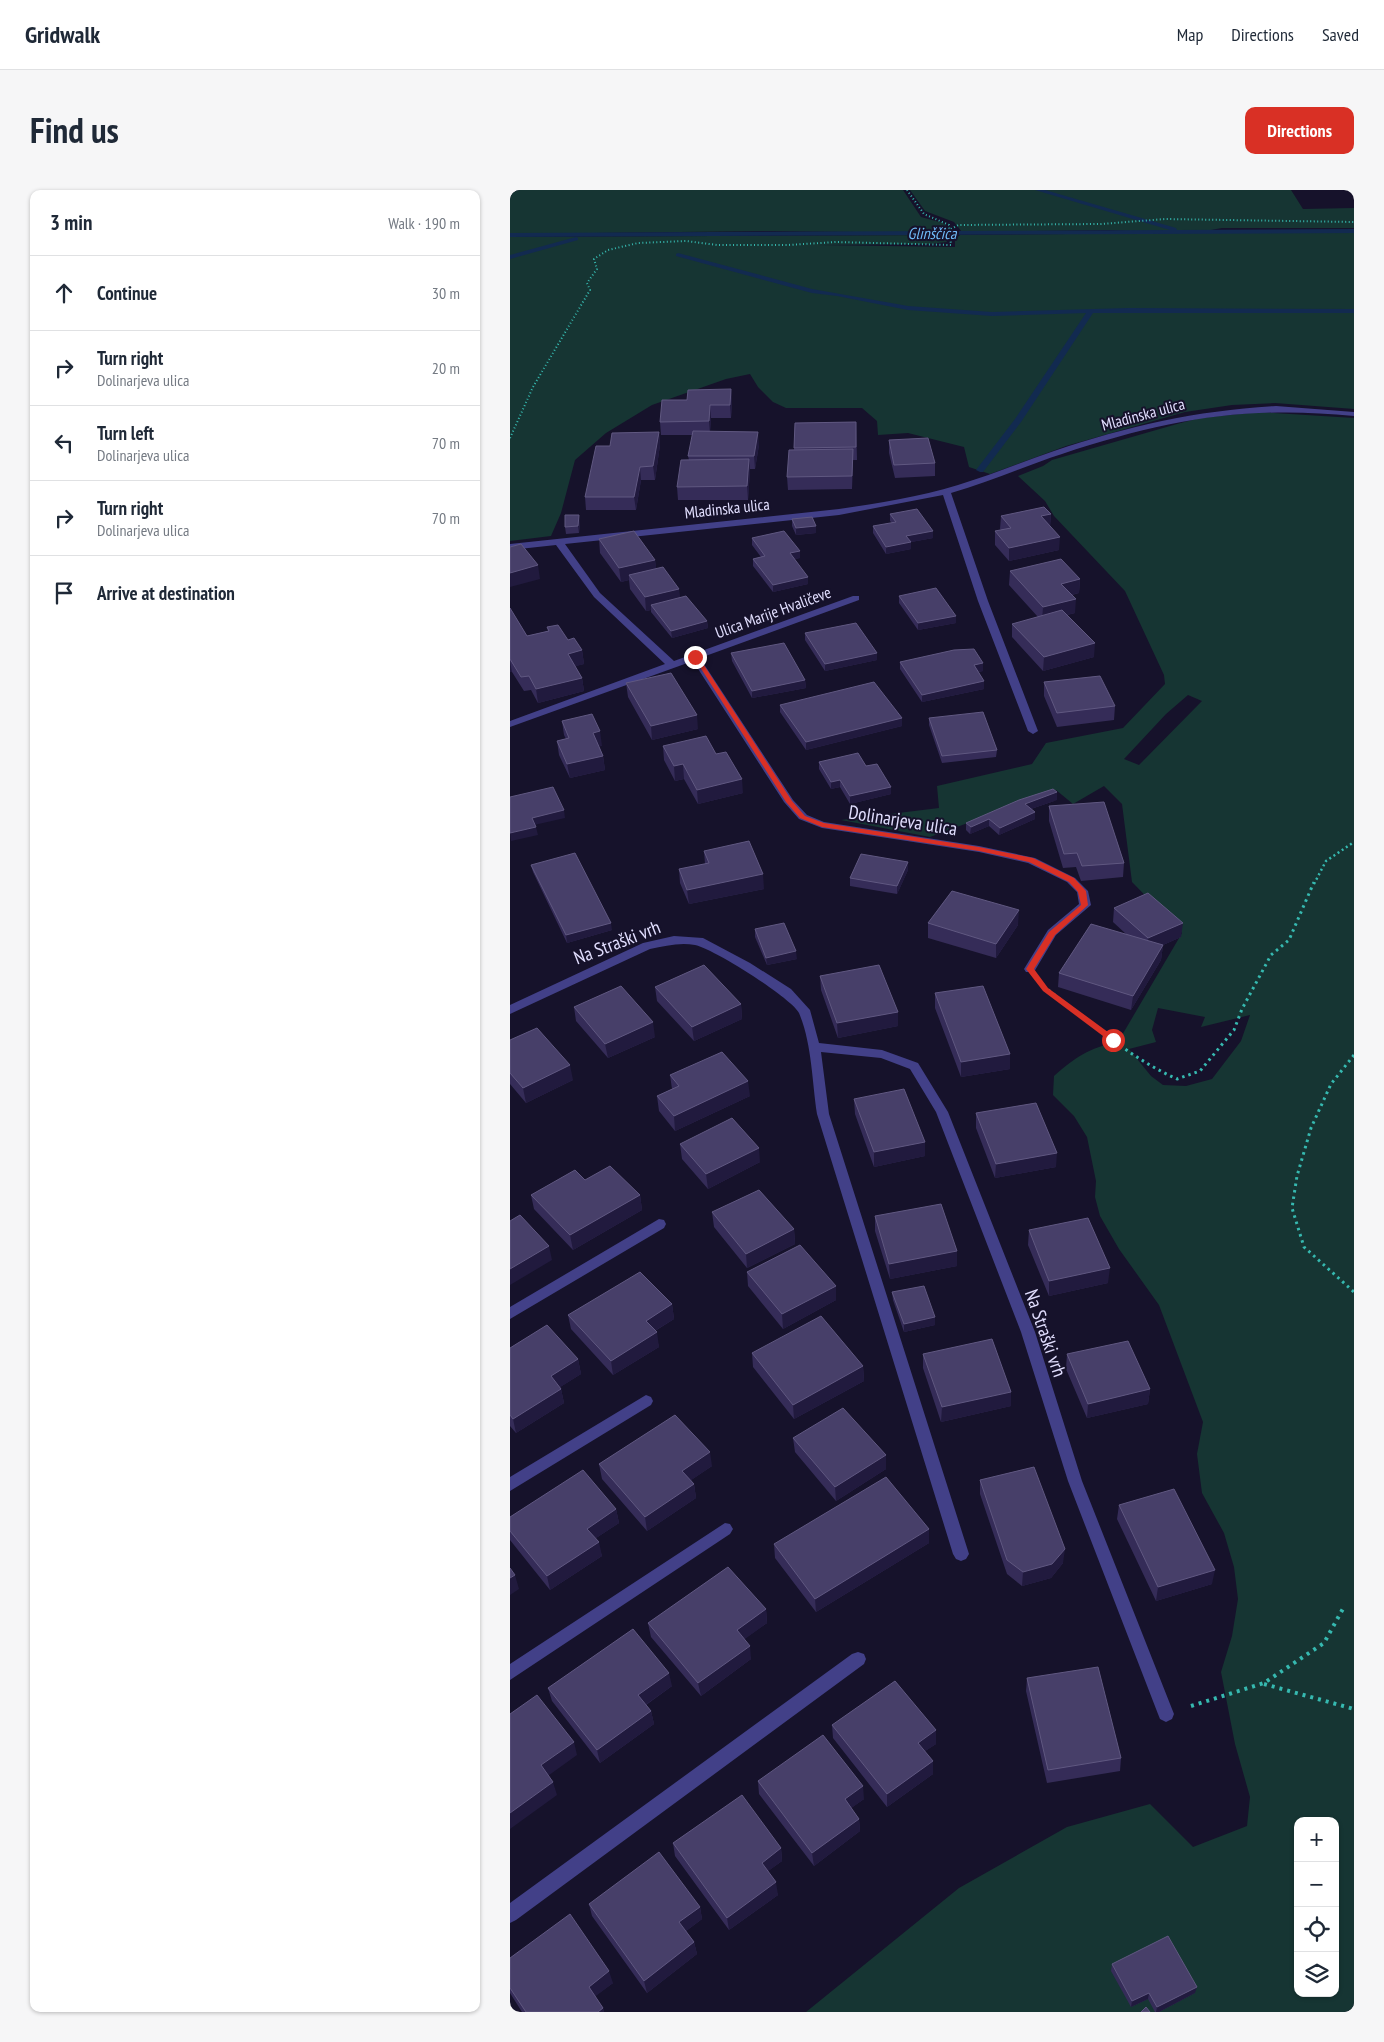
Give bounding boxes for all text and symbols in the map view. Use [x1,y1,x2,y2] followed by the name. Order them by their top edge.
[25,19,100,50] text: Gridwalk
[1177,23,1203,46] text: Map
[1231,23,1294,46] text: Directions
[1322,23,1359,46] text: Saved
[30,107,119,153] text: Find us
[1245,107,1354,154] button: Directions
[50,209,92,236] text: 3 min
[388,213,460,233] text: Walk · 190 m
[908,223,958,243] water label: Glinščica
[50,279,78,307] icon: ahead
[97,281,157,305] text: Continue
[432,283,460,303] text: 30 m
[97,346,163,370] text: Turn right
[50,354,78,382] icon: right
[432,358,460,378] text: 20 m
[97,370,189,390] text: Dolinarjeva ulica
[1099,393,1187,435] street label: Mladinska ulica
[97,421,154,445] text: Turn left
[50,429,78,457] icon: left
[432,433,460,453] text: 70 m
[97,445,189,465] text: Dolinarjeva ulica
[683,494,771,522] street label: Mladinska ulica
[97,496,163,520] text: Turn right
[50,504,78,532] icon: right
[432,508,460,528] text: 70 m
[97,520,189,540] text: Dolinarjeva ulica
[50,579,78,607] icon: arrive
[97,581,235,605] text: Arrive at destination
[712,582,834,642] street label: Ulica Marije Hvaličeve
[684,646,707,669] route end
[847,800,959,840] street label: Dolinarjeva ulica
[570,915,664,969] street label: Na Straški vrh
[1102,1029,1125,1052] route start
[1020,1286,1072,1380] street label: Na Straški vrh
[1294,1817,1339,1997] map controls
[1294,1817,1339,1862] button: +
[1294,1862,1339,1907] button: −
[1294,1907,1339,1952] button: locate
[1294,1952,1339,1997] button: layers

